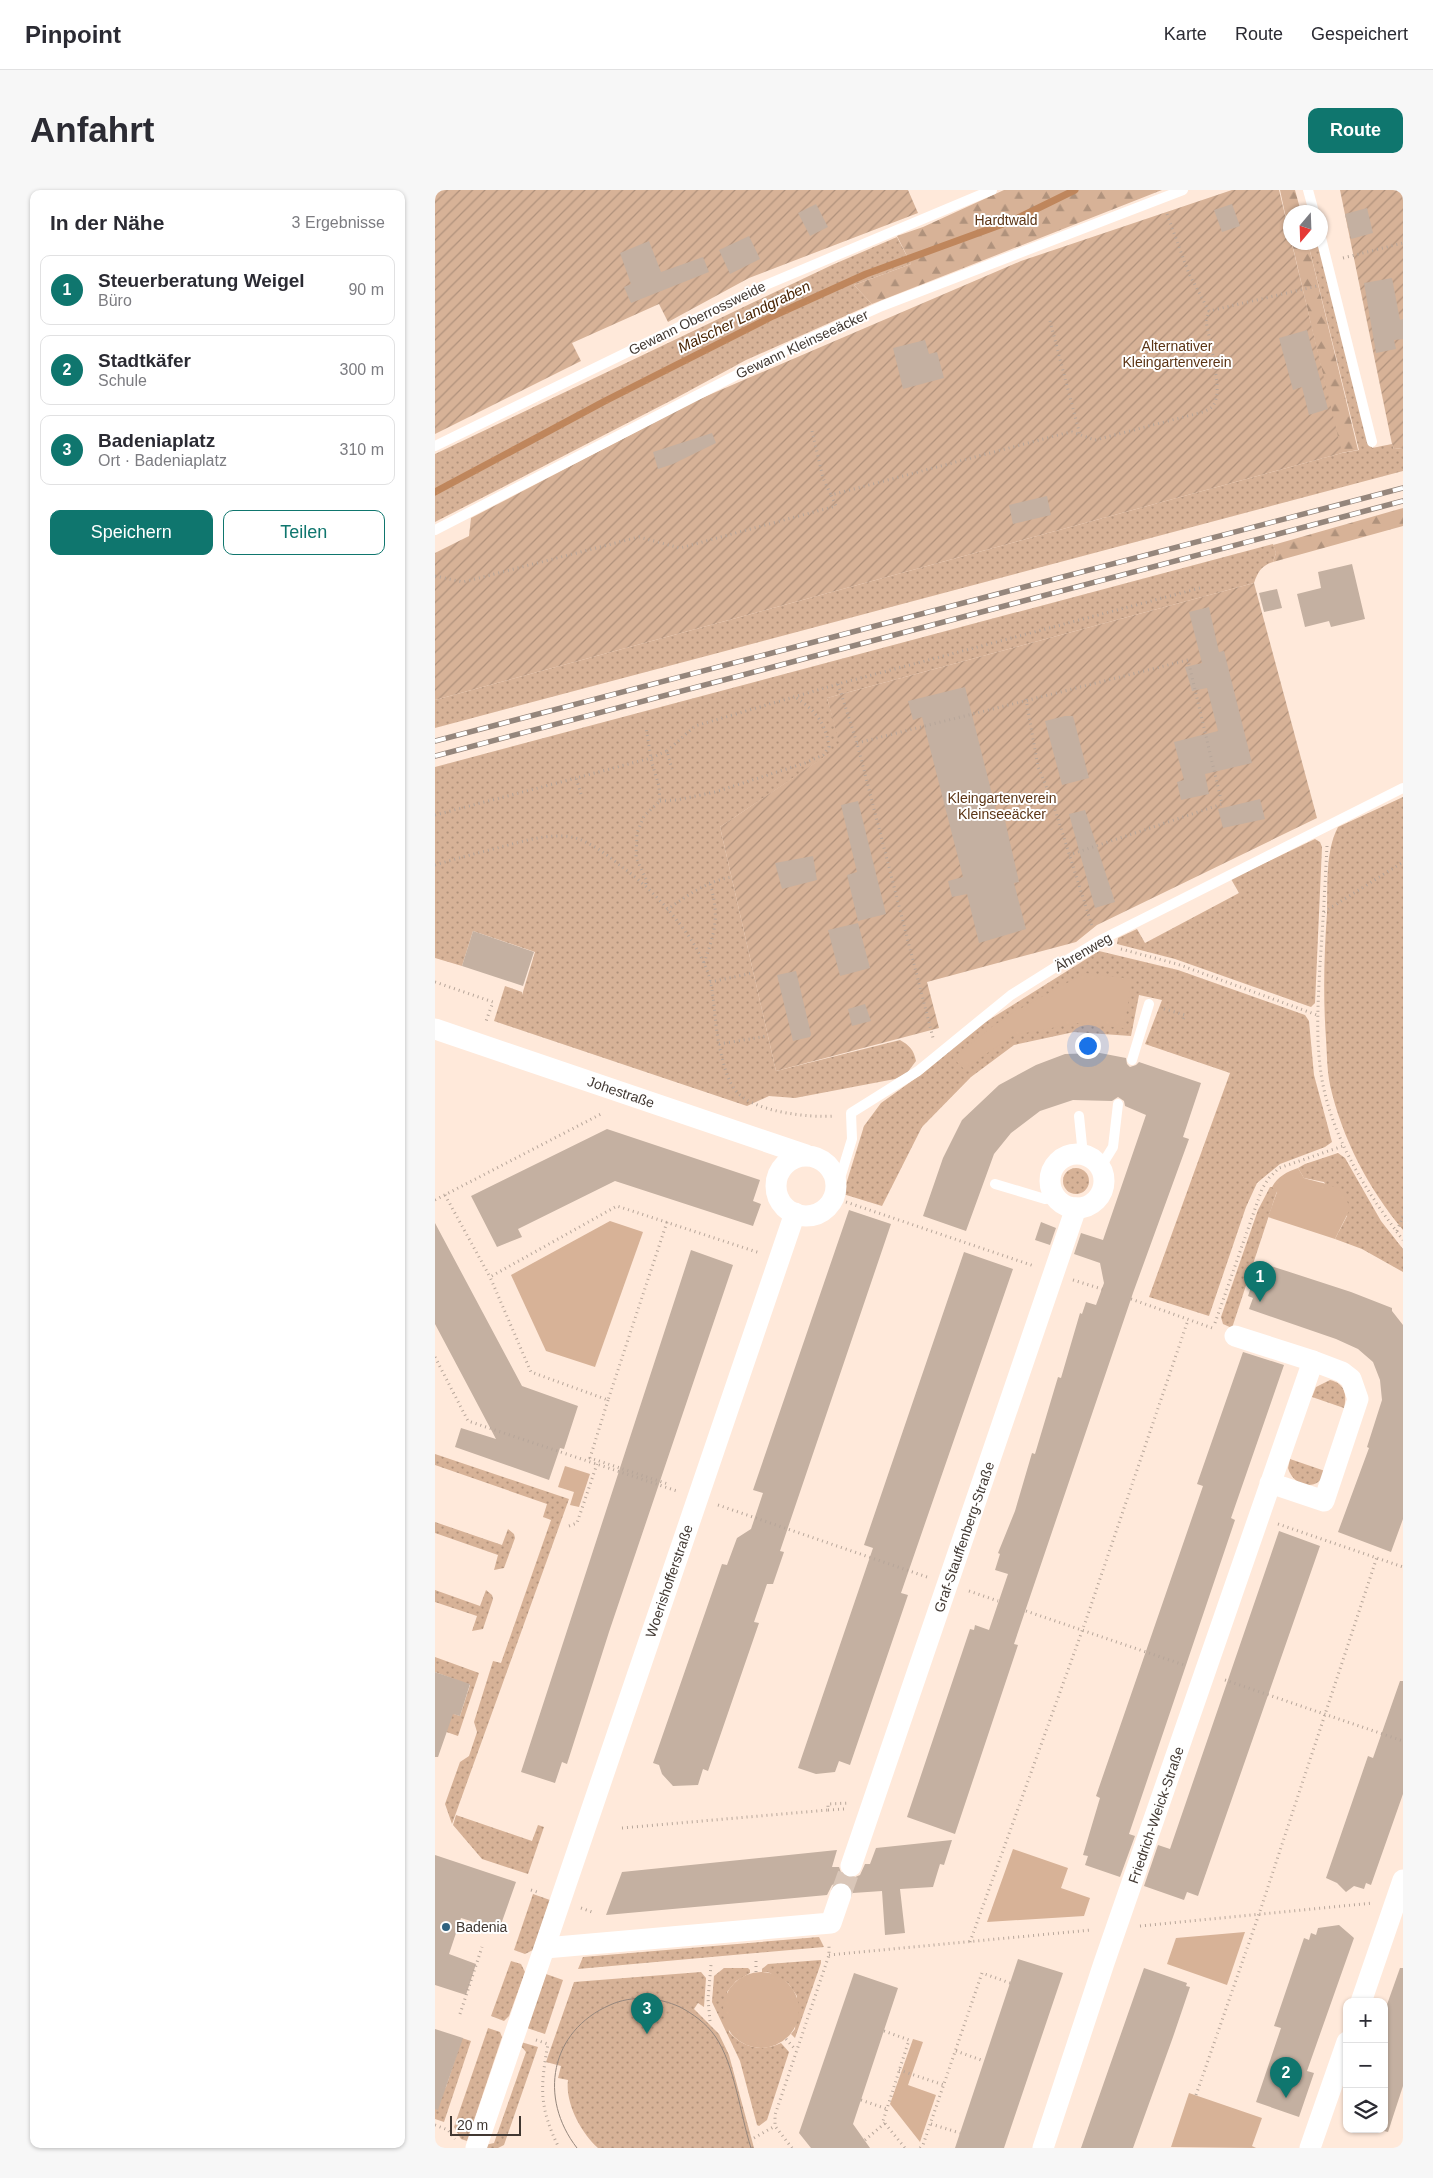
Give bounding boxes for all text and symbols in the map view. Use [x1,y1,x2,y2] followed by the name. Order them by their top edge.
[25,21,121,48] text: Pinpoint
[1164,24,1207,44] text: Karte
[1235,24,1283,44] text: Route
[1311,24,1408,44] text: Gespeichert
[1308,108,1403,153] button: Route
[30,110,154,149] text: Anfahrt
[1283,205,1328,250] north arrow
[50,211,164,234] text: In der Nähe
[974,212,1038,228] park label: Hardtwald
[292,214,385,231] text: 3 Ergebnisse
[98,270,305,291] text: Steuerberatung Weigel
[675,277,813,356] water label: Malscher Landgraben
[626,278,768,358] street label: Gewann Oberrossweide
[63,281,71,298] text: 1
[348,281,384,298] text: 90 m
[98,292,132,309] text: Büro
[733,306,871,382] street label: Gewann Kleinseeäcker
[1123,338,1231,370] park label: Alternativer Kleingartenverein
[98,350,191,371] text: Stadtkäfer
[63,361,71,378] text: 2
[340,361,384,378] text: 300 m
[98,372,147,389] text: Schule
[98,430,215,451] text: Badeniaplatz
[63,441,71,458] text: 3
[340,441,384,458] text: 310 m
[98,452,227,469] text: Ort · Badeniaplatz
[50,510,213,555] button: Speichern
[223,510,385,555] button: Teilen
[948,790,1056,822] park label: Kleingartenverein Kleinseeäcker
[1052,929,1114,975] street label: Ährenweg
[1075,1033,1101,1059] your location
[585,1073,657,1111] street label: Johestraße
[1244,1261,1276,1302] pin: 1
[931,1459,997,1615] street label: Graf-Stauffenberg-Straße
[642,1522,696,1640] street label: Woerishofferstraße
[1125,1744,1187,1886] street label: Friedrich-Weick-Straße
[456,1919,508,1935] place label: Badenia
[440,1921,452,1933] marker: Badenia
[631,1993,663,2034] pin: 3
[1343,1998,1388,2133] map controls
[1343,1998,1388,2043] button: +
[1343,2043,1388,2088] button: −
[1270,2057,1302,2098] pin: 2
[1343,2088,1388,2133] button: layers
[450,2113,521,2136] scale bar
[457,2117,488,2133] text: 20 m

